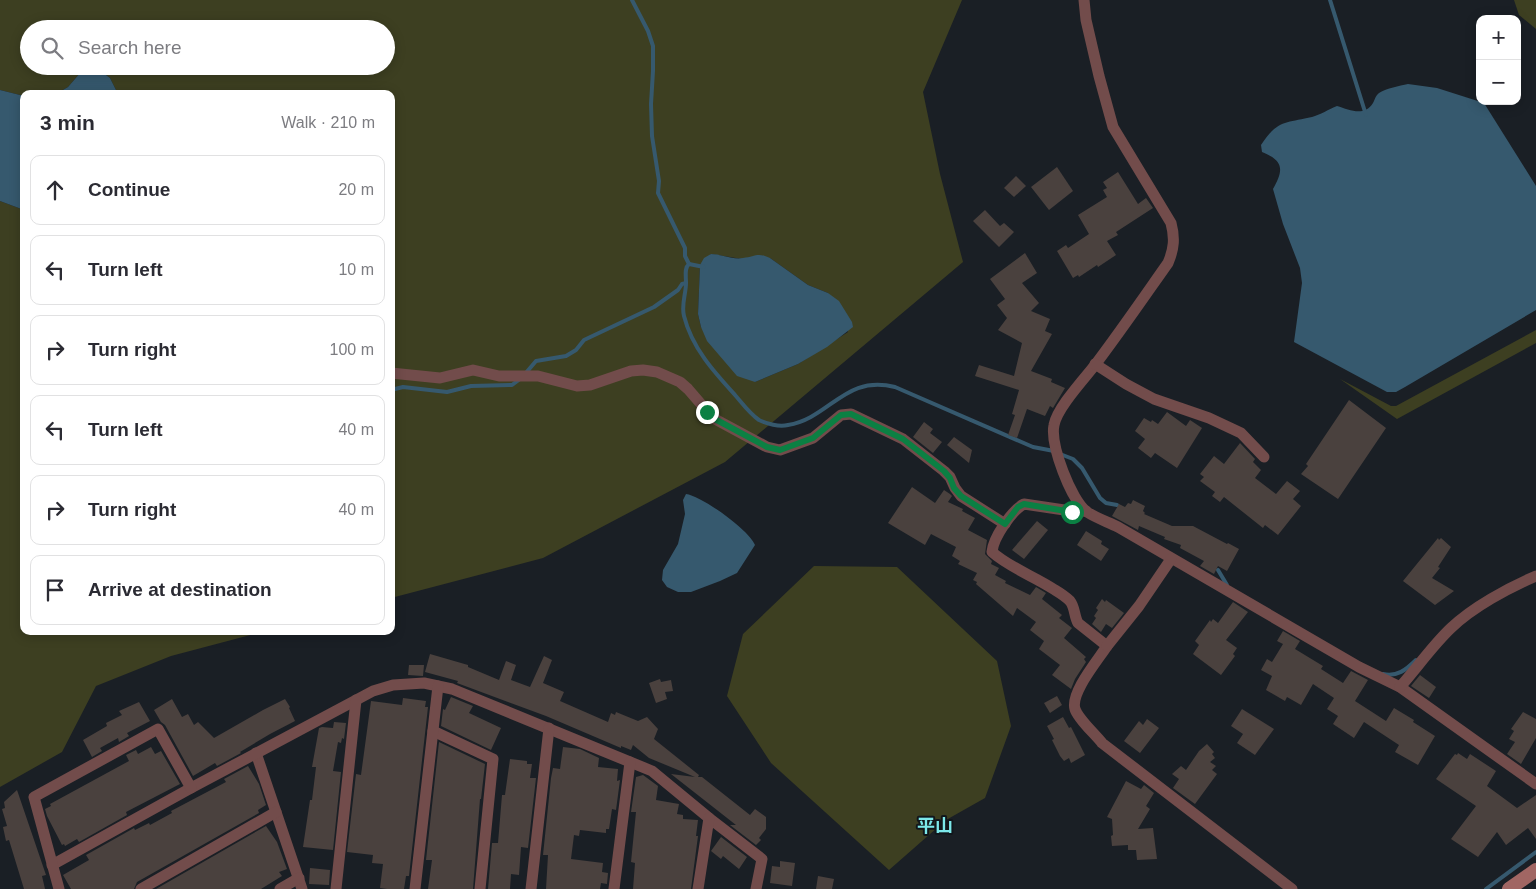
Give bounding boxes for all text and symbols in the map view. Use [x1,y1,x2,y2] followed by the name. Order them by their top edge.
[1476,15,1521,105] map controls
[1476,15,1521,60] button: +
[20,20,395,75] search box
[38,34,66,62] icon: search
[78,37,182,58] text: Search here
[1476,60,1521,105] button: −
[40,111,95,134] text: 3 min
[281,114,375,131] text: Walk · 210 m
[41,176,69,204] icon: ahead
[88,179,170,200] text: Continue
[338,181,374,198] text: 20 m
[41,256,69,284] icon: left
[88,259,163,280] text: Turn left
[338,261,374,278] text: 10 m
[41,336,69,364] icon: right
[88,339,176,360] text: Turn right
[330,341,374,358] text: 100 m
[696,401,719,424] route end
[41,416,69,444] icon: left
[88,419,163,440] text: Turn left
[338,421,374,438] text: 40 m
[41,496,69,524] icon: right
[88,499,176,520] text: Turn right
[338,501,374,518] text: 40 m
[1061,501,1084,524] route start
[41,576,69,604] icon: arrive
[88,579,272,600] text: Arrive at destination
[917,816,953,836] district label: 平山

